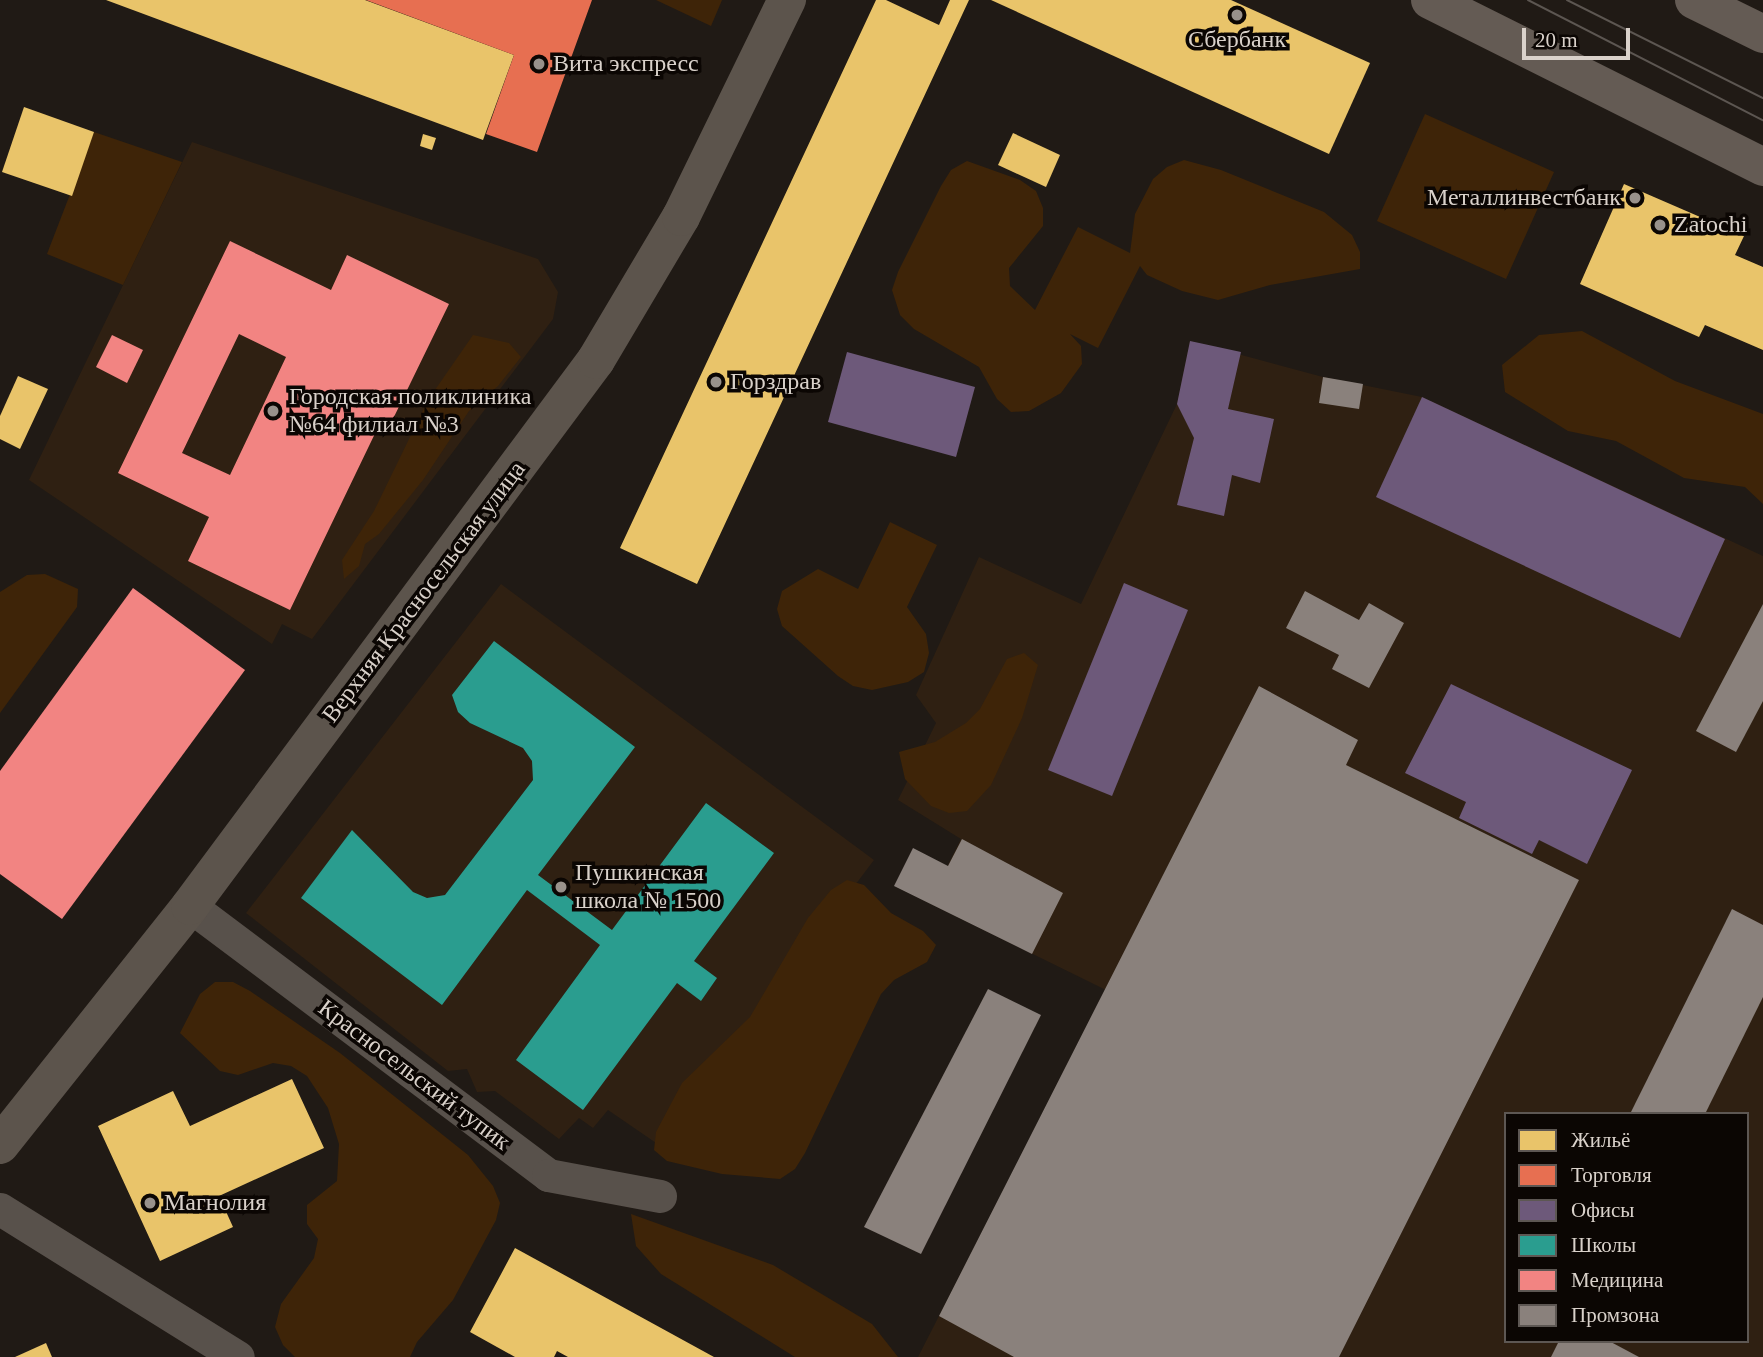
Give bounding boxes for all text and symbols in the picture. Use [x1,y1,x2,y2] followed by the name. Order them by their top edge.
[1229,7,1245,23] marker: Сбербанк
[1525,14,1634,58] scale bar
[1188,26,1286,54] place label: Сбербанк
[1535,28,1578,52] text: 20 m
[553,50,699,78] place label: Вита экспресс
[531,56,547,72] marker: Вита экспресс
[1427,184,1621,212] place label: Металлинвестбанк
[1627,190,1643,206] marker: Металлинвестбанк
[1674,211,1747,239] place label: Zatochi
[1652,217,1668,233] marker: Zatochi
[730,368,821,396] place label: Горздрав
[708,374,724,390] marker: Горздрав
[289,383,531,439] place label: Городская поликлиника №64 филиал №3
[263,401,283,421] marker: Городская поликлиника №64 филиал №3
[316,456,532,728] street label: Верхняя Красносельская улица
[575,859,721,915] place label: Пушкинская школа № 1500
[553,879,569,895] marker: Пушкинская школа № 1500
[312,993,516,1157] street label: Красносельский тупик
[1504,1112,1749,1343] legend
[1571,1128,1630,1152] text: Жильё
[1571,1163,1652,1187] text: Торговля
[164,1189,266,1217] place label: Магнолия
[142,1195,158,1211] marker: Магнолия
[1571,1198,1634,1222] text: Офисы
[1571,1233,1636,1257] text: Школы
[1571,1268,1663,1292] text: Медицина
[1571,1303,1659,1327] text: Промзона

